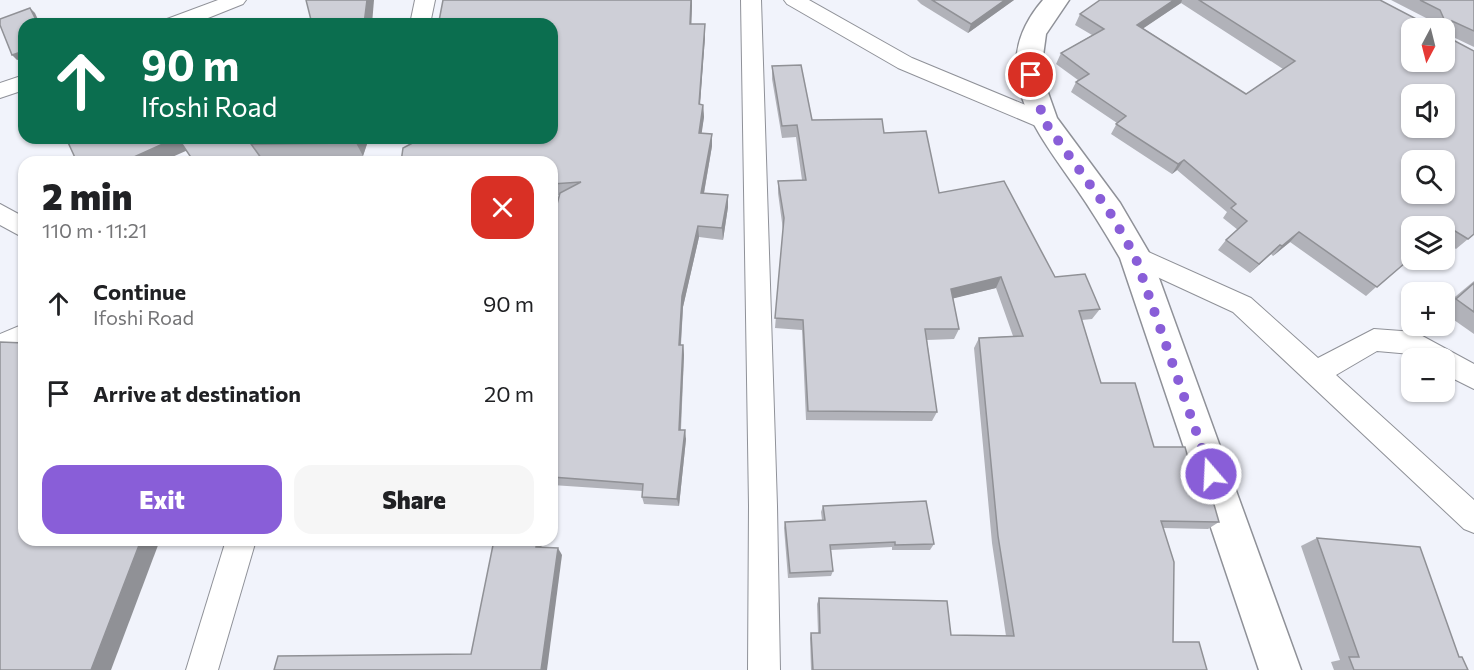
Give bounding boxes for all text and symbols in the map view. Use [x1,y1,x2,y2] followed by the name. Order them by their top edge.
[1401,18,1455,72] north arrow
[1401,18,1455,402] map controls
[141,38,240,90] text: 90 m
[42,42,120,120] icon: ahead
[1005,49,1056,100] pin
[1014,58,1047,91] icon: arrive
[1401,84,1455,138] button: sound
[141,90,277,123] text: Ifoshi Road
[1401,150,1455,204] button: search
[42,173,132,217] text: 2 min
[471,176,534,239] button: close
[1401,216,1455,270] button: layers
[42,218,147,242] text: 110 m · 11:21
[93,278,186,305] text: Continue
[1401,282,1455,336] button: +
[42,287,75,320] icon: ahead
[483,290,534,317] text: 90 m
[93,305,194,329] text: Ifoshi Road
[1401,348,1455,402] button: −
[42,377,75,410] icon: arrive
[93,380,301,407] text: Arrive at destination
[484,380,534,407] text: 20 m
[1179,442,1243,506] position arrow
[42,465,282,534] button: Exit
[294,465,534,534] button: Share

